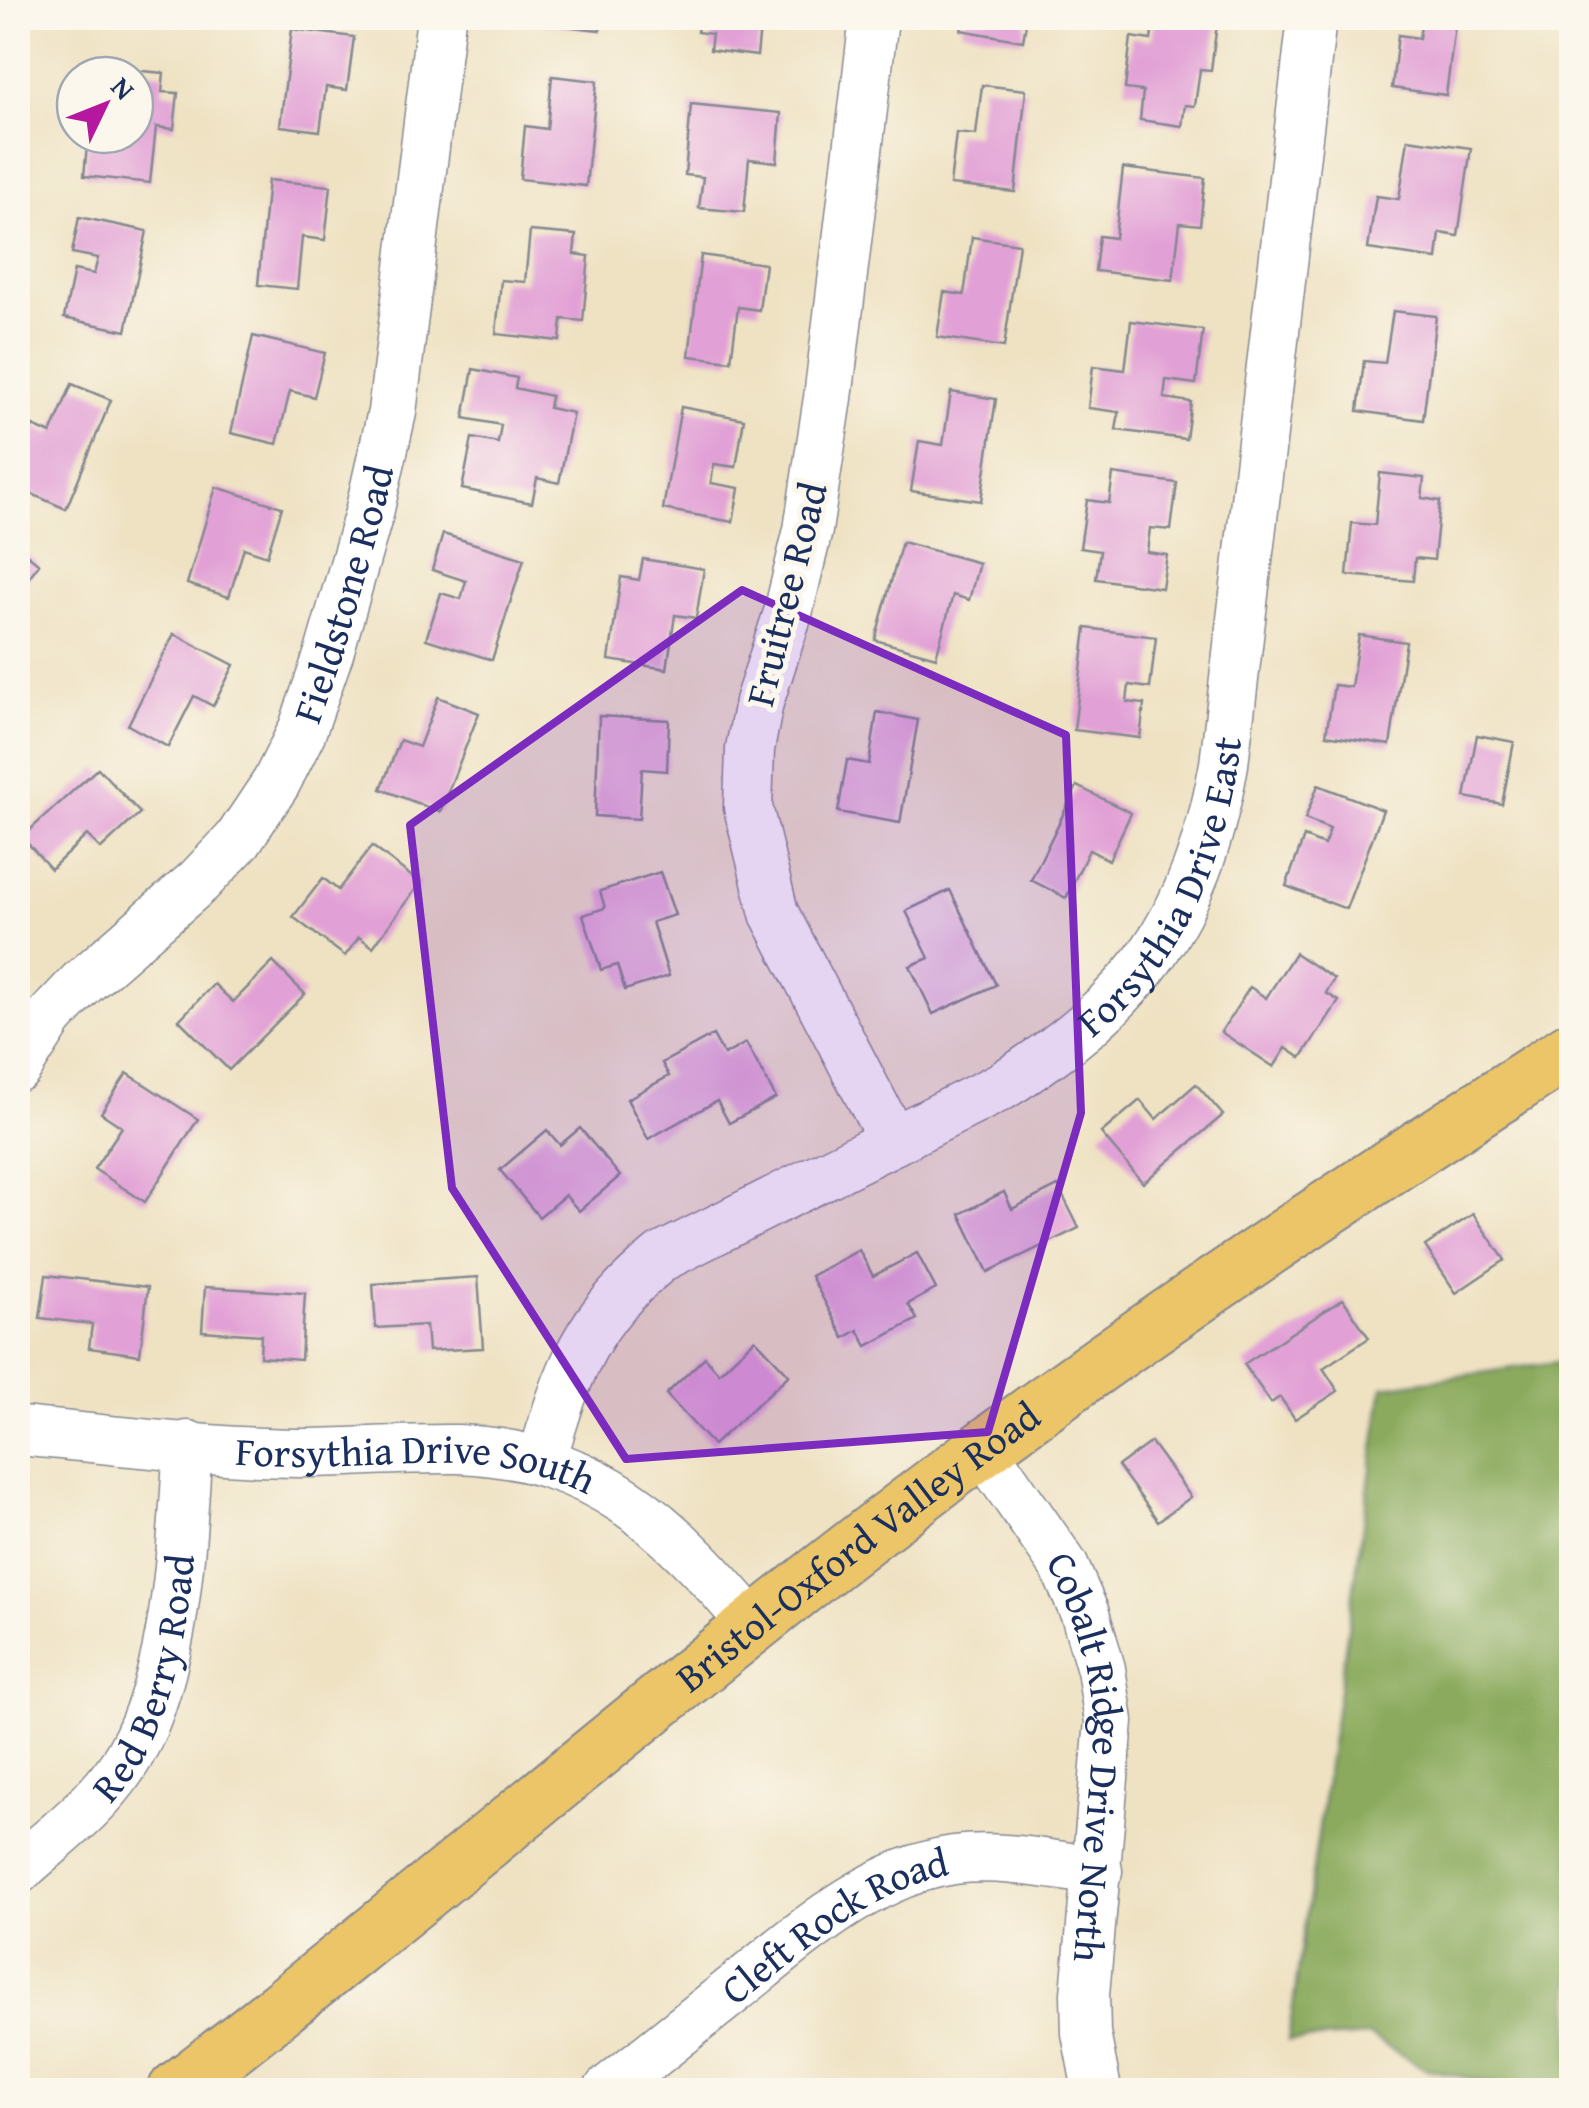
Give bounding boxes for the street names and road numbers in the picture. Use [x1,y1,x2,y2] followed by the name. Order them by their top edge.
[277,458,408,731] street label: Fieldstone Road
[729,475,842,712] street label: Fruitree Road
[1063,733,1256,1050] street label: Forsythia Drive East
[662,1386,1052,1706] street label: Bristol-Oxford Valley Road
[234,1419,606,1508] street label: Forsythia Drive South
[1033,1538,1139,1965] street label: Cobalt Ridge Drive North
[77,1551,209,1814] street label: Red Berry Road
[708,1832,954,2018] street label: Cleft Rock Road

